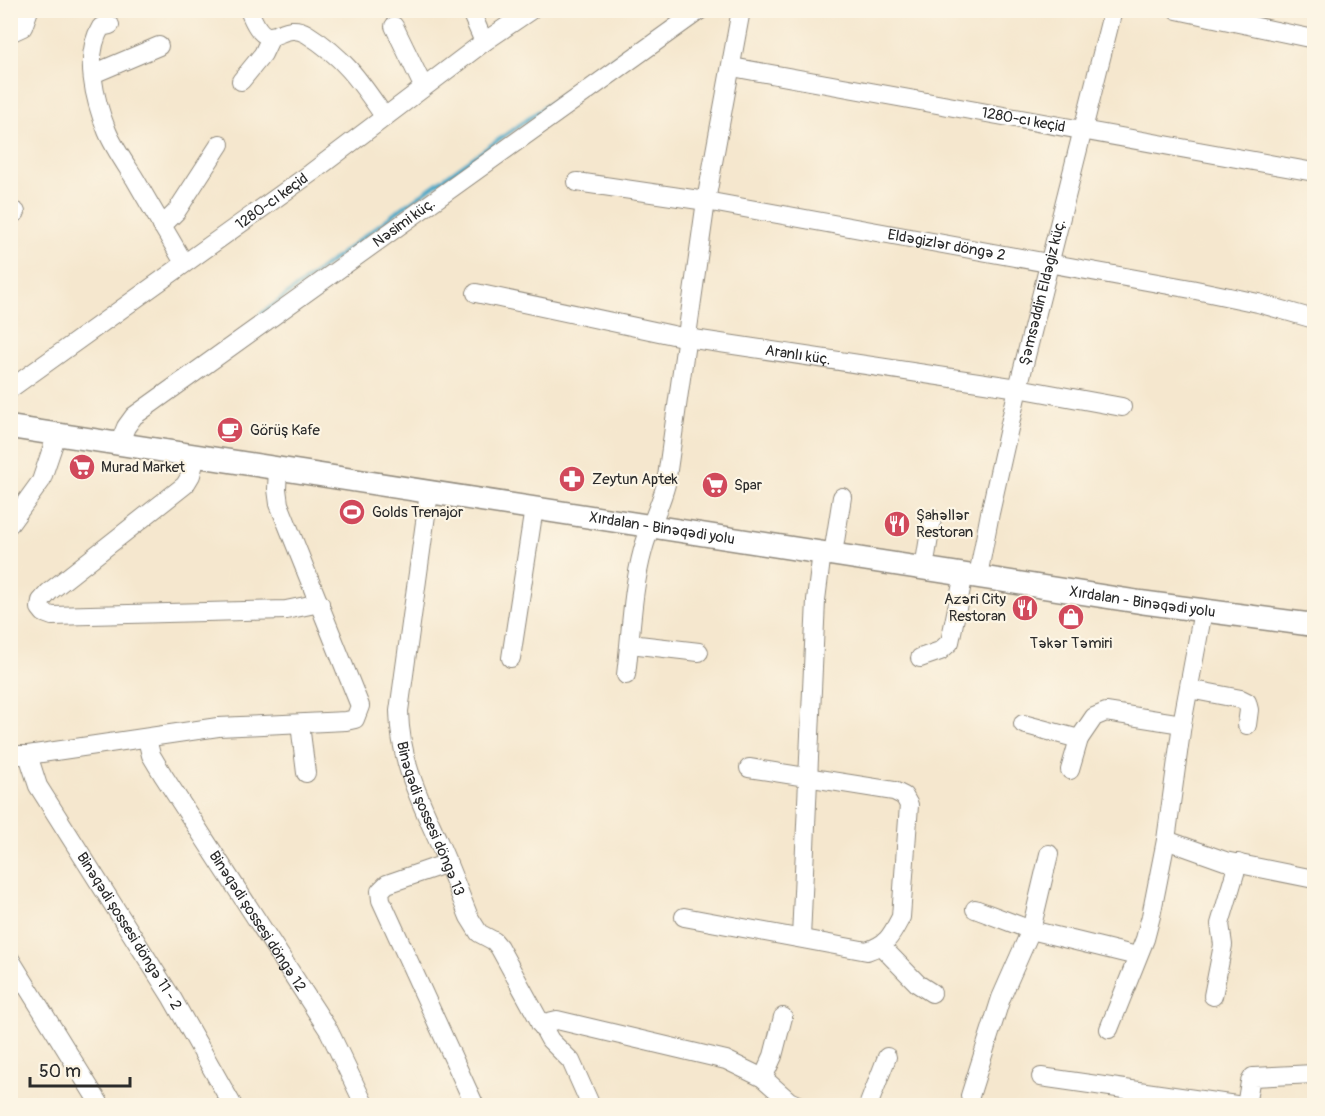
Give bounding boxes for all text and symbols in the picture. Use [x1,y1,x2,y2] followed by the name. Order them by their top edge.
[980,103,1067,137] street label: 1280-cı keçid
[232,169,312,234] street label: 1280-cı keçid
[369,194,439,252] street label: Nəsimi küç.
[1015,217,1070,367] street label: Şəmsəddin Eldəgiz küç.
[886,225,1007,265] street label: Eldəgizlər döngə 2
[764,341,832,370] street label: Aranlı küç.
[215,415,245,445] cafe icon: Görüş Kafe
[250,421,320,440] place label: Görüş Kafe
[67,452,97,482] supermarket icon: Murad Market
[101,458,186,477] place label: Murad Market
[557,464,587,494] pharmacy icon: Zeytun Aptek
[592,470,679,489] place label: Zeytun Aptek
[700,470,730,500] supermarket icon: Spar
[734,476,763,495] place label: Spar
[337,497,367,527] sports icon: Golds Trenajor
[372,503,464,522] place label: Golds Trenajor
[916,506,973,542] place label: Şahəllər Restoran
[588,508,736,549] street label: Xırdalan - Binəqədi yolu
[882,509,912,539] restaurant icon: Şahəllər Restoran
[1068,582,1217,622] street label: Xırdalan - Binəqədi yolu
[944,590,1007,626] place label: Azəri City Restoran
[1010,593,1040,623] restaurant icon: Azəri City Restoran
[1056,602,1086,632] shop icon: Təkər Təmiri
[1030,634,1113,653] place label: Təkər Təmiri
[392,740,469,899] street label: Binəqədi şossesi döngə 13
[205,847,310,996] street label: Binəqədi şossesi döngə 12
[72,849,186,1014] street label: Binəqədi şossesi döngə 11 - 2
[30,1050,130,1088] scale bar
[39,1060,81,1083] text: 50 m

